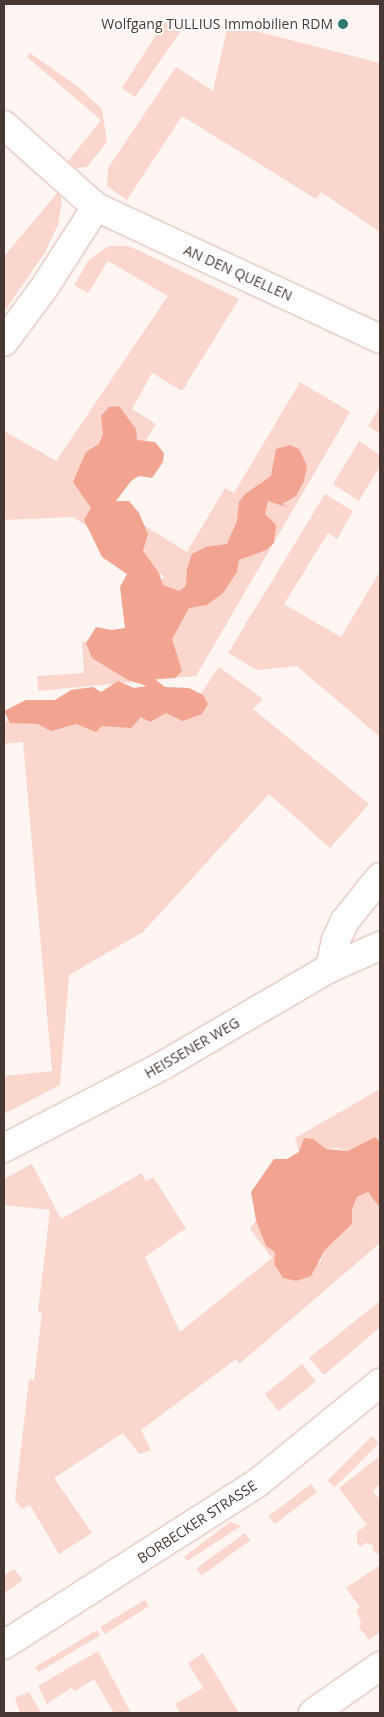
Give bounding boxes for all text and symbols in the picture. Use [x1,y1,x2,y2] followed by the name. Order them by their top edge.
[101,16,333,32] place label: Wolfgang TULLIUS Immobilien RDM
[337,18,349,30] marker: Wolfgang TULLIUS Immobilien RDM
[181,242,295,304] street label: AN DEN QUELLEN
[142,1014,242,1082] street label: HEISSENER WEG
[134,1477,260,1567] street label: BORBECKER STRASSE

